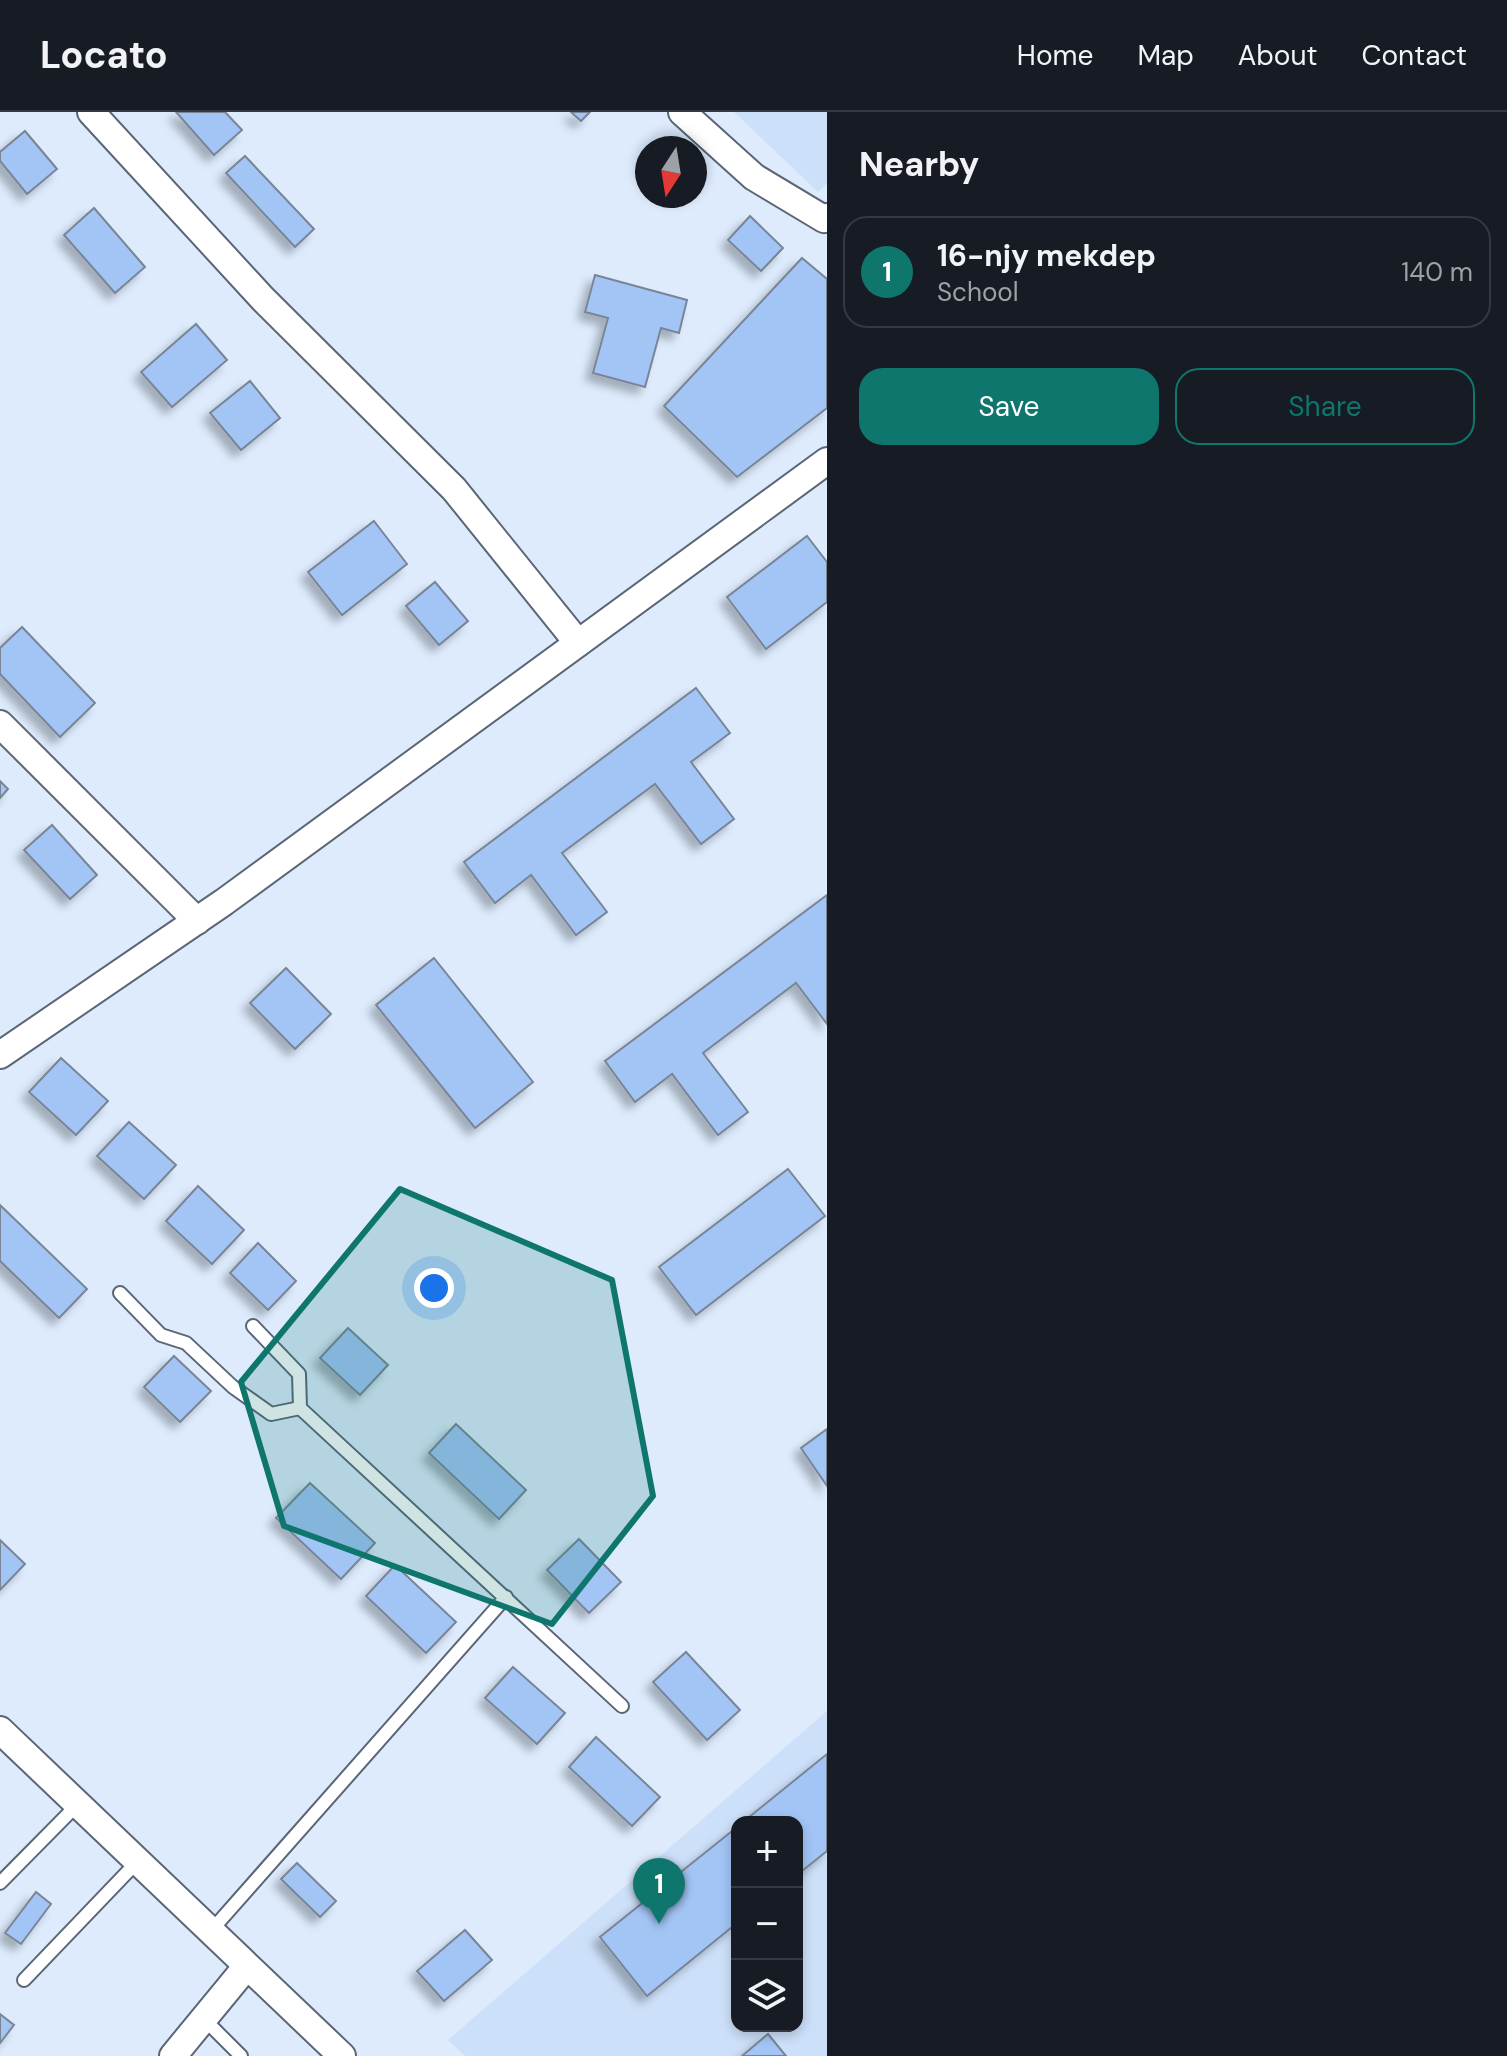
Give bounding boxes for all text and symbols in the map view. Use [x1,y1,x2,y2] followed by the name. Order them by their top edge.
[40,30,168,80] text: Locato
[1017,37,1093,74] text: Home
[1137,37,1194,74] text: Map
[1238,37,1317,74] text: About
[1361,37,1467,74] text: Contact
[635,136,707,208] north arrow
[859,142,979,187] text: Nearby
[937,236,1156,275] text: 16-njy mekdep
[882,255,892,289] text: 1
[1401,255,1473,289] text: 140 m
[937,275,1019,309] text: School
[859,368,1159,445] button: Save
[1175,368,1475,445] button: Share
[414,1268,454,1308] your location
[731,1816,803,2032] map controls
[731,1816,803,1888] button: +
[633,1858,685,1924] pin: 1
[731,1888,803,1960] button: −
[731,1960,803,2032] button: layers

